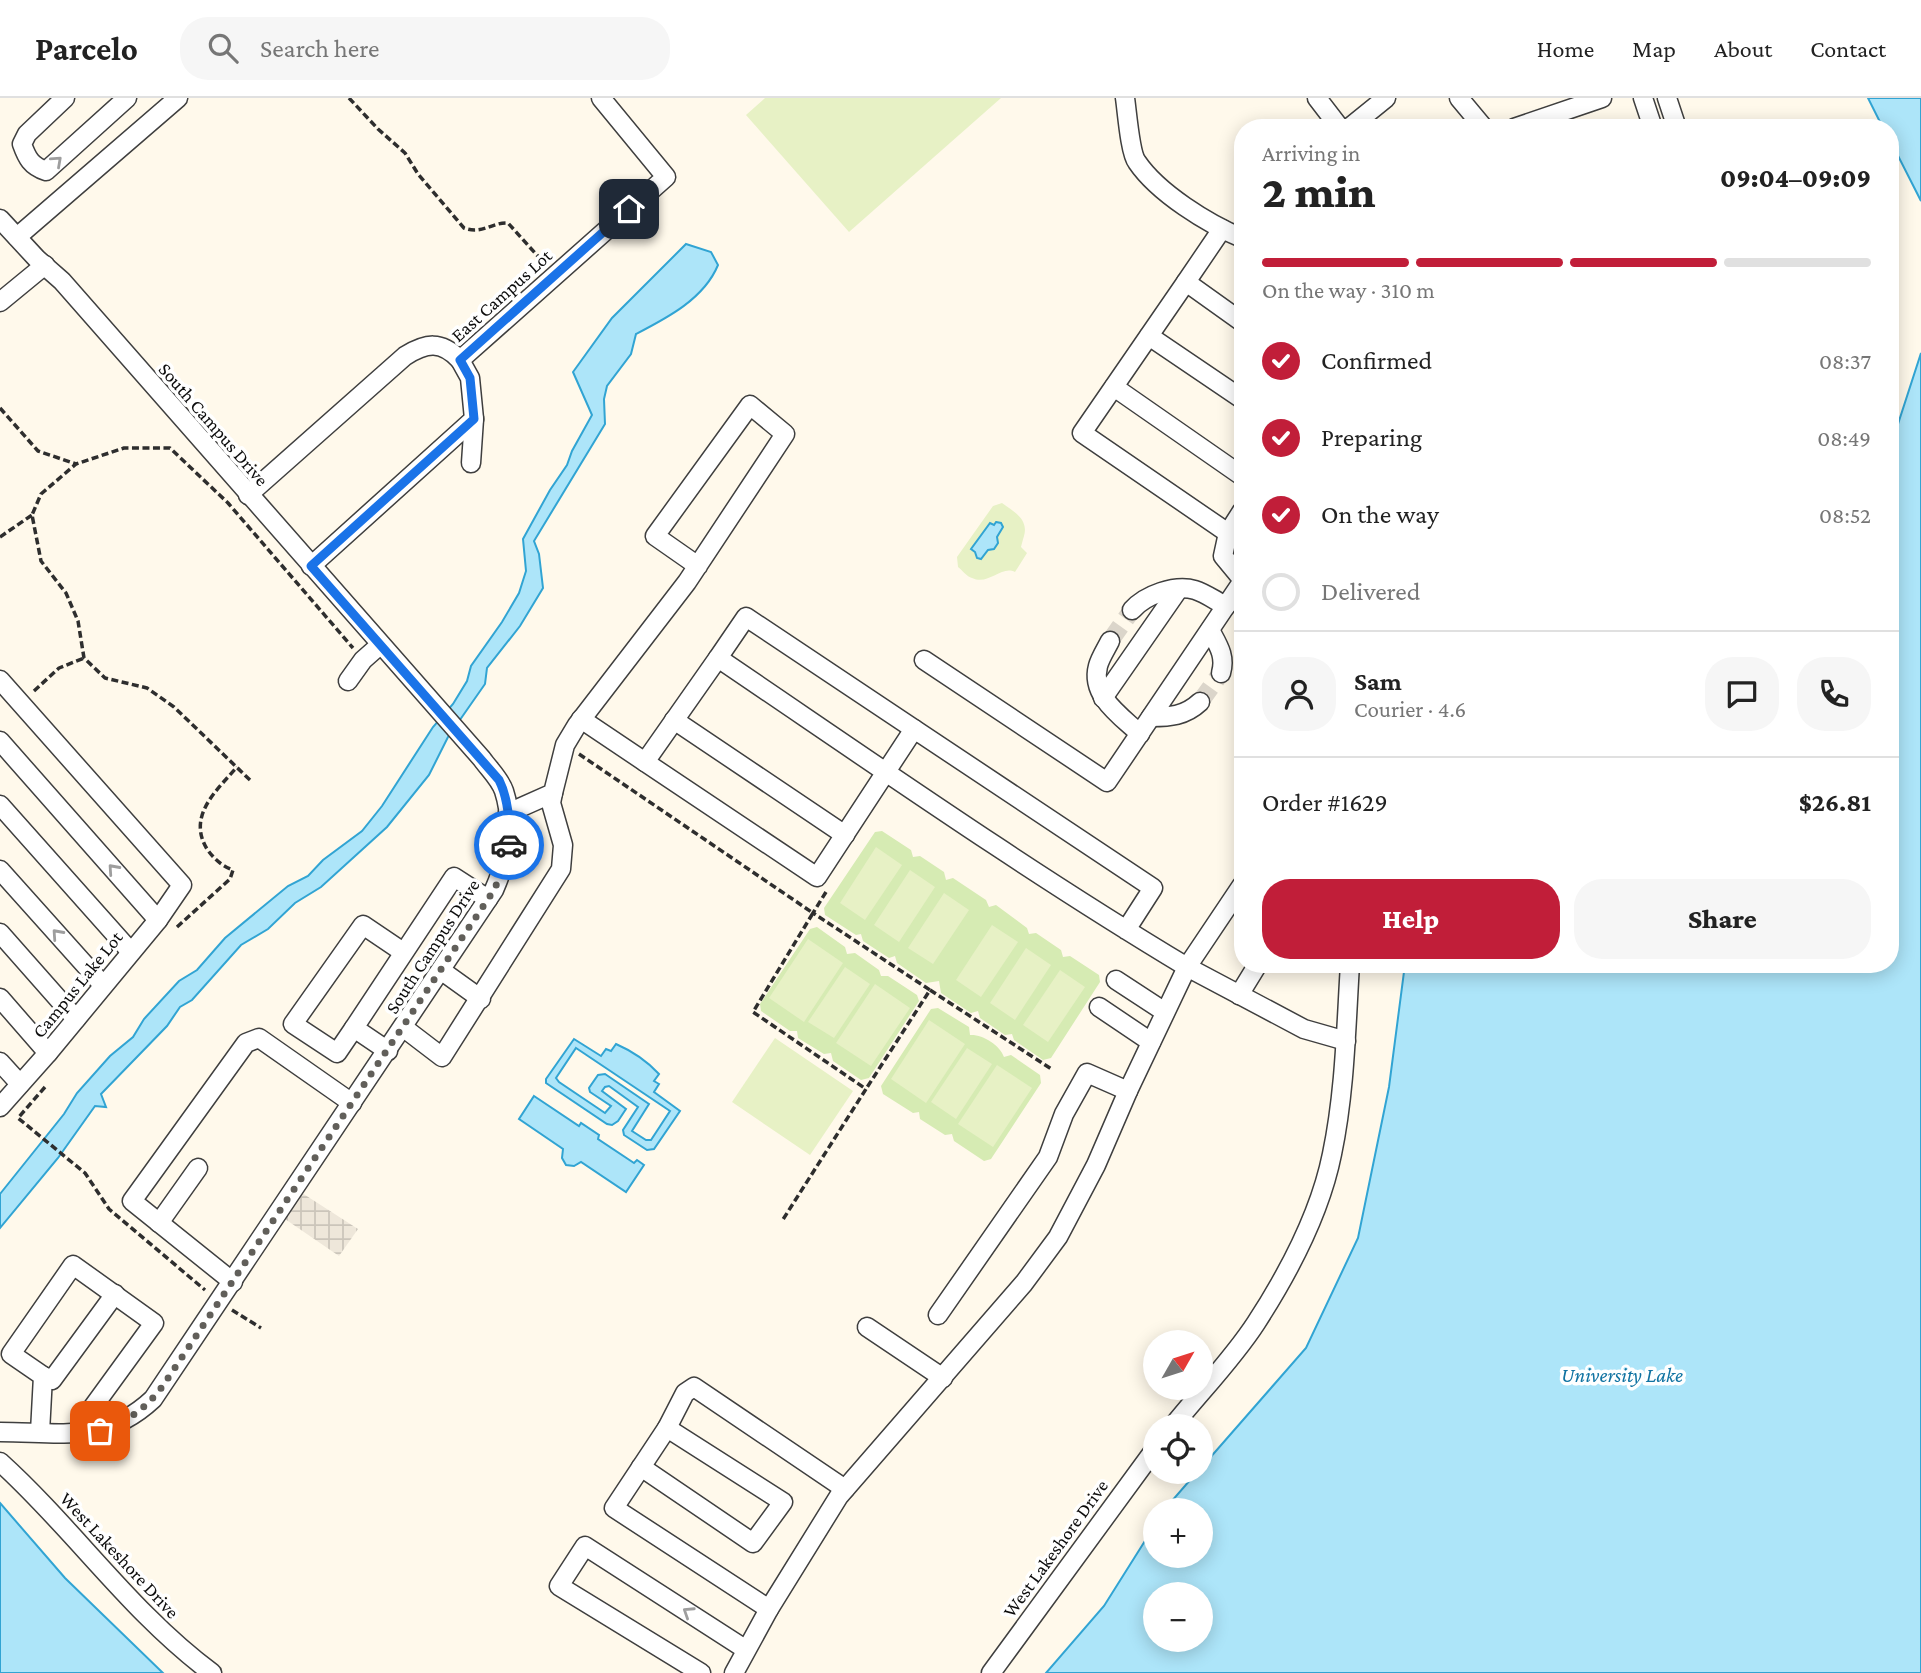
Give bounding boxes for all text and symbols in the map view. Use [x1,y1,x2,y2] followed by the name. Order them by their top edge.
[180,17,670,80] search box
[204,29,242,67] icon: search
[35,30,138,67] text: Parcelo
[260,34,379,63] text: Search here
[1537,35,1594,62] text: Home
[1632,35,1676,62] text: Map
[1714,35,1772,62] text: About
[1810,35,1886,62] text: Contact
[1262,140,1360,166] text: Arriving in
[49,156,62,169] one-way arrow
[1720,164,1871,193] text: 09:04–09:09
[1262,166,1376,217] text: 2 min
[599,179,659,239] pin
[610,190,648,228] icon: home
[447,244,556,346] street label: East Campus Lot
[1262,277,1435,303] text: On the way · 310 m
[1262,342,1300,380] icon: check
[1321,346,1432,375] text: Confirmed
[1819,348,1871,374] text: 08:37
[155,359,273,490] street label: South Campus Drive
[1262,419,1300,457] icon: check
[1321,423,1422,452] text: Preparing
[1817,425,1871,451] text: 08:49
[1262,496,1300,534] icon: check
[1321,500,1439,529] text: On the way
[1819,502,1871,528] text: 08:52
[1321,577,1420,606] text: Delivered
[1262,657,1336,731] button: person
[1705,657,1779,731] button: chat
[1797,657,1871,731] button: phone
[1354,667,1402,696] text: Sam
[1354,696,1466,722] text: Courier · 4.6
[1262,788,1388,817] text: Order #1629
[1799,788,1871,817] text: $26.81
[474,810,544,880] courier
[490,826,528,864] icon: car
[109,864,121,877] one-way arrow
[381,875,484,1017] street label: South Campus Drive
[1262,879,1560,959] button: Help
[1574,879,1871,959] button: Share
[28,926,127,1042] street label: Campus Lake Lot
[53,929,65,942] one-way arrow
[1143,1330,1213,1400] north arrow
[1143,1330,1213,1652] map controls
[1561,1363,1683,1387] water label: University Lake
[70,1401,130,1461] pin
[81,1412,119,1450] icon: bag
[1143,1414,1213,1484] button: locate
[999,1476,1112,1621] street label: West Lakeshore Drive
[56,1488,183,1623] street label: West Lakeshore Drive
[1143,1498,1213,1568] button: +
[1143,1582,1213,1652] button: −
[682,1608,695,1621] one-way arrow

